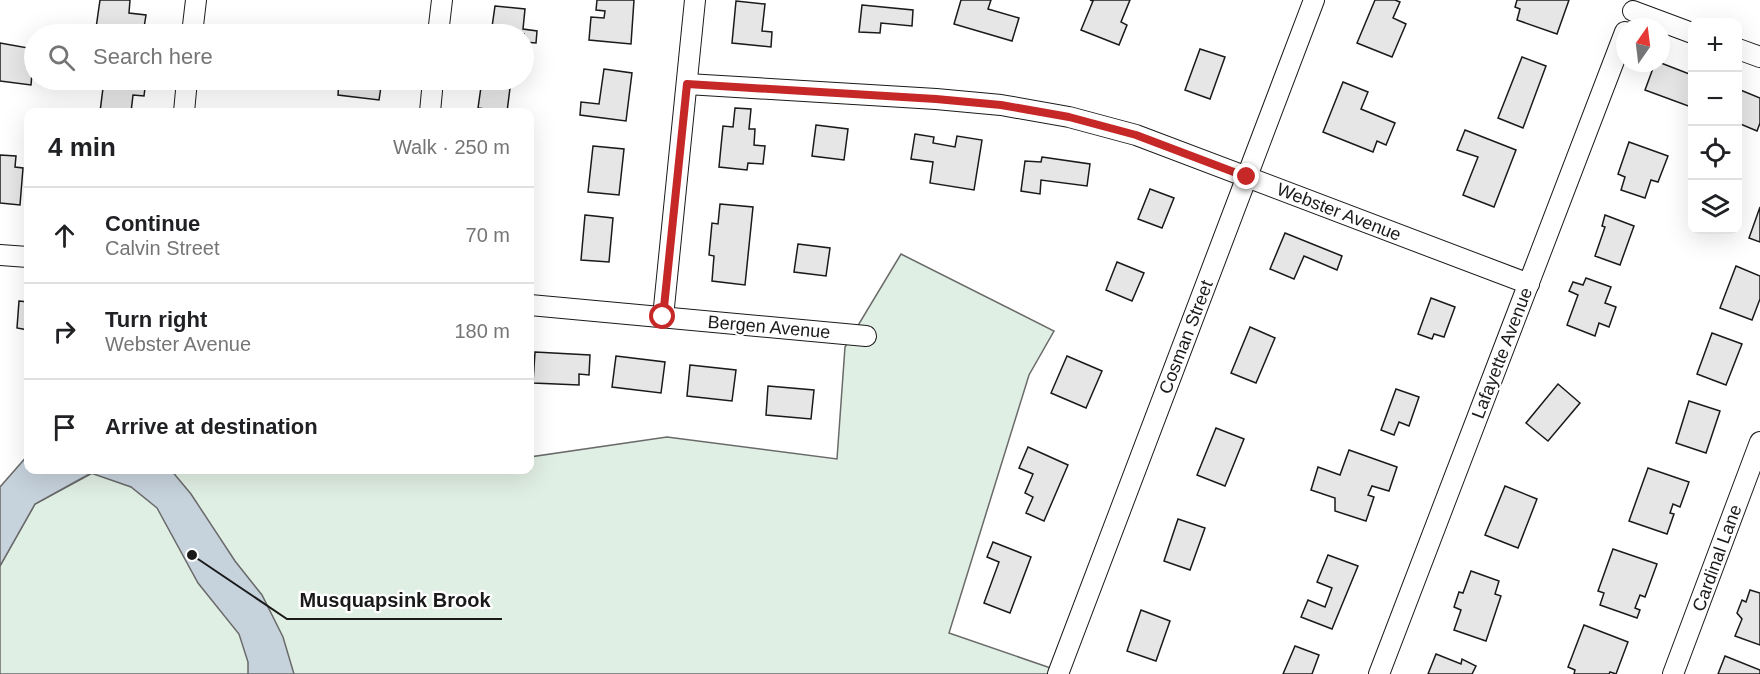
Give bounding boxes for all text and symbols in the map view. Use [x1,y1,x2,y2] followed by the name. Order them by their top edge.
[1616,18,1670,72] north arrow
[1688,18,1742,234] map controls
[1688,18,1742,72] button: +
[24,24,534,90] search box
[45,41,78,74] icon: search
[93,44,213,69] text: Search here
[1688,72,1742,126] button: −
[1688,126,1742,180] button: locate
[48,132,116,162] text: 4 min
[393,136,510,158] text: Walk · 250 m
[1233,163,1259,189] route end
[1274,179,1404,245] street label: Webster Avenue
[1688,180,1742,234] button: layers
[105,211,200,236] text: Continue
[48,219,81,252] icon: ahead
[466,224,510,246] text: 70 m
[105,237,220,259] text: Calvin Street
[1155,277,1217,397] street label: Cosman Street
[1468,285,1536,421] street label: Lafayette Avenue
[649,303,675,329] route start
[105,307,207,332] text: Turn right
[707,312,831,342] street label: Bergen Avenue
[48,315,81,348] icon: right
[454,320,510,342] text: 180 m
[105,333,251,355] text: Webster Avenue
[48,411,81,444] icon: arrive
[105,414,318,439] text: Arrive at destination
[1688,502,1746,614] street label: Cardinal Lane
[287,581,502,619] callout: Musquapsink Brook
[299,589,491,611] text: Musquapsink Brook

